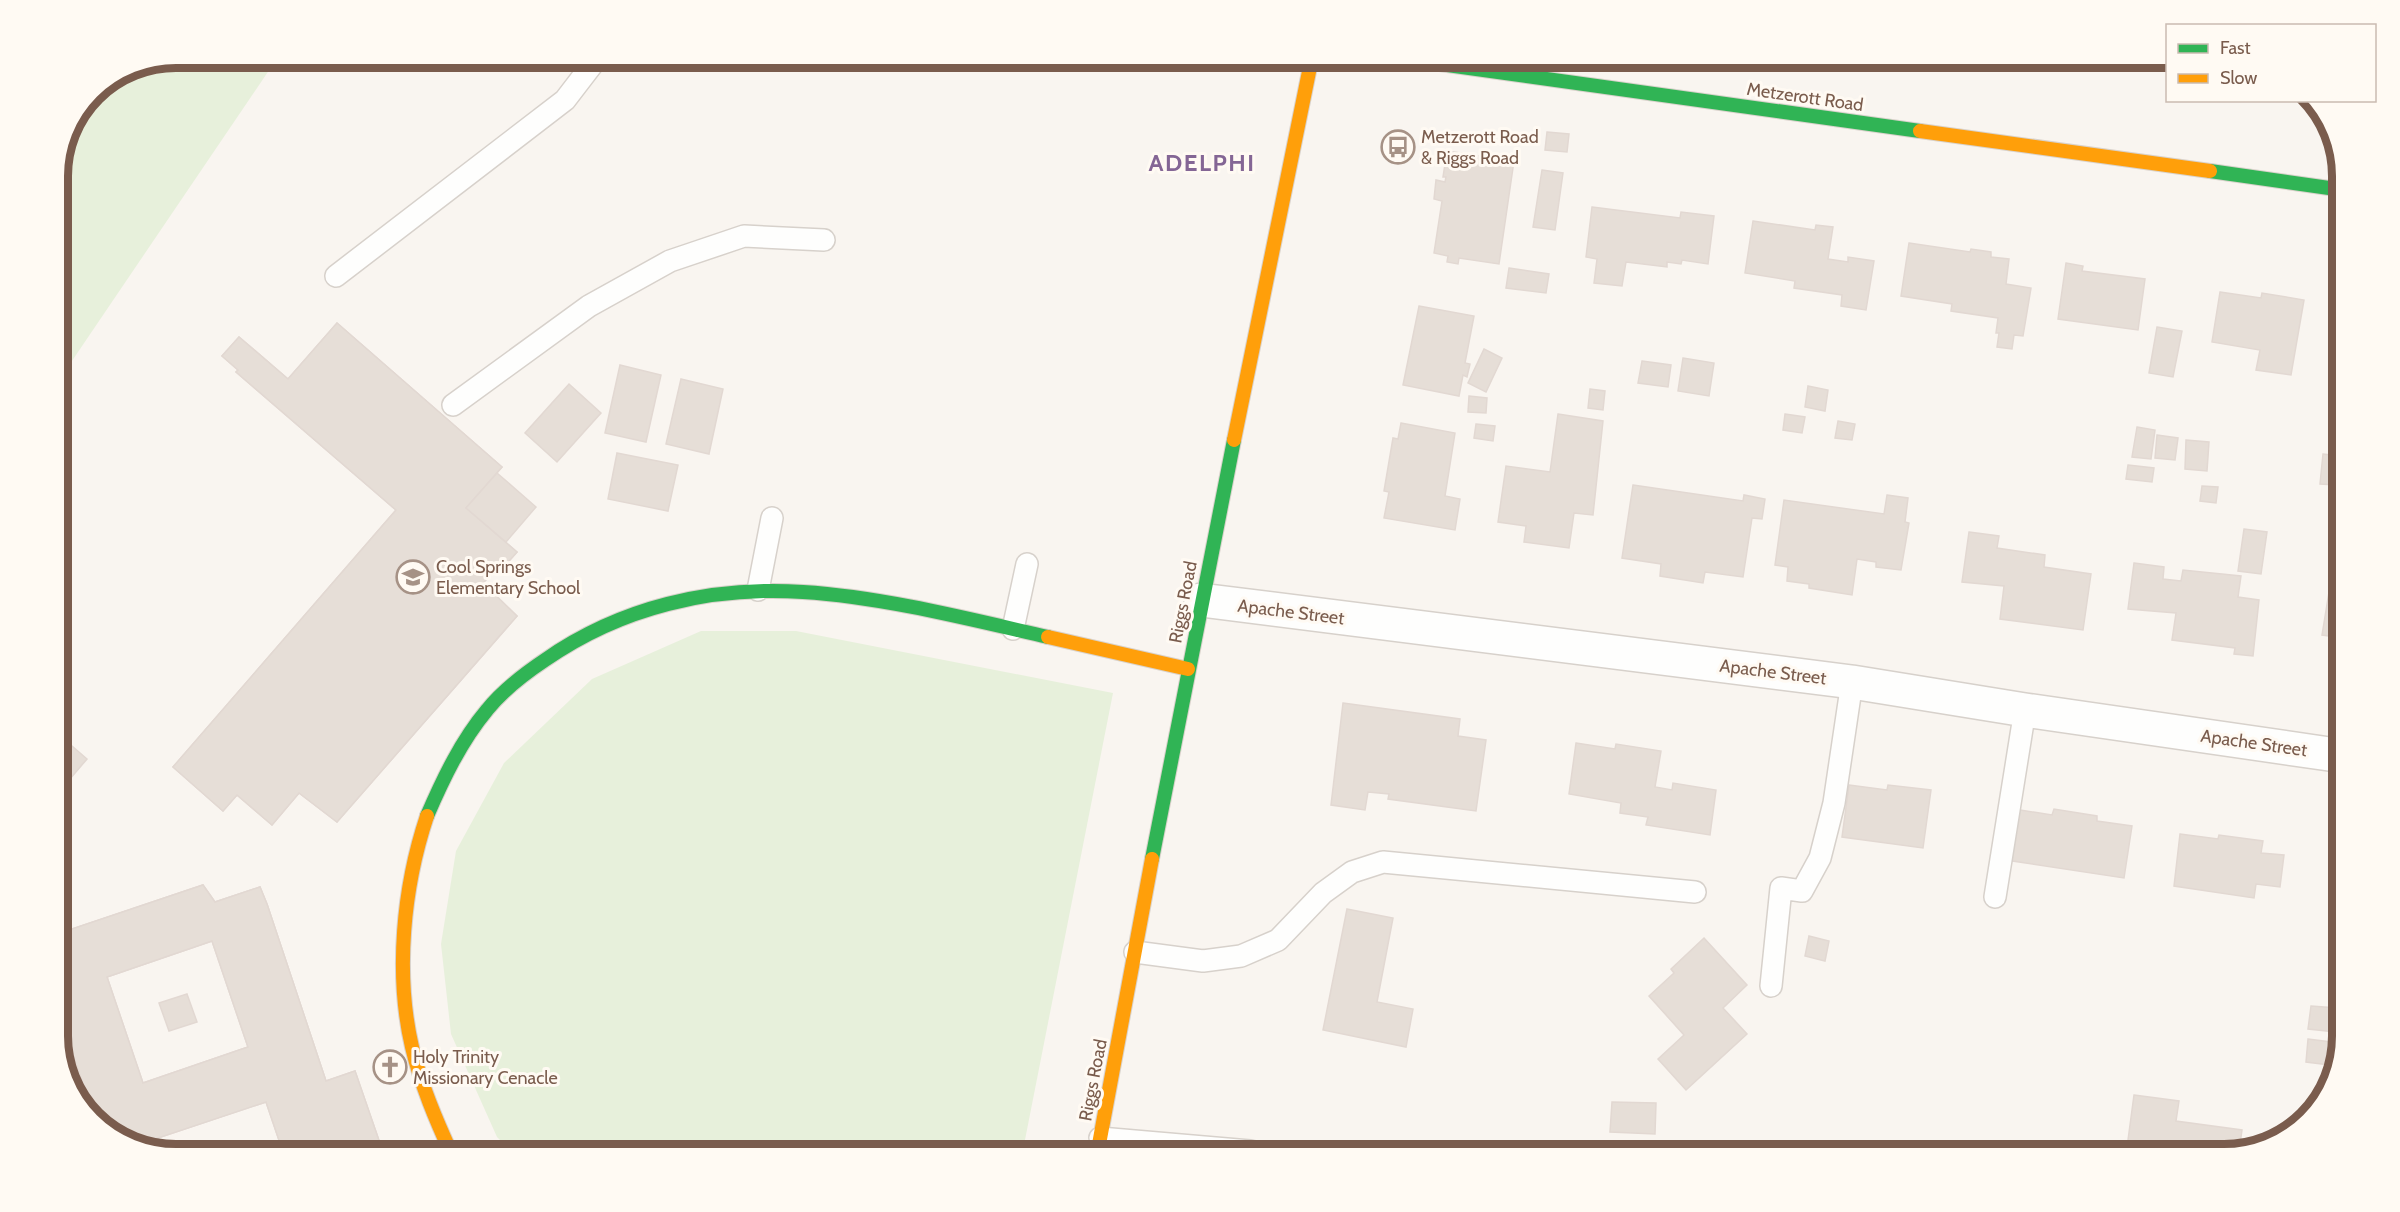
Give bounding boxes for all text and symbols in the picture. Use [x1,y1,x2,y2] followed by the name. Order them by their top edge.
[2166,24,2376,102] legend
[2220,37,2251,59] text: Fast
[2220,67,2257,89] text: Slow
[1745,78,1865,116] street label: Metzerott Road
[1421,126,1539,169] place label: Metzerott Road & Riggs Road
[1380,129,1416,165] bus stop icon: Metzerott Road & Riggs Road
[1148,148,1256,177] district label: ADELPHI
[436,556,581,599] place label: Cool Springs Elementary School
[395,559,431,595] school or university icon: Cool Springs Elementary School
[1164,559,1202,645] street label: Riggs Road
[1236,595,1346,629] street label: Apache Street
[1718,655,1828,689] street label: Apache Street
[2199,725,2309,761] street label: Apache Street
[1074,1037,1112,1123] street label: Riggs Road
[413,1046,558,1089] place label: Holy Trinity Missionary Cenacle
[372,1049,408,1085] church icon: Holy Trinity Missionary Cenacle

